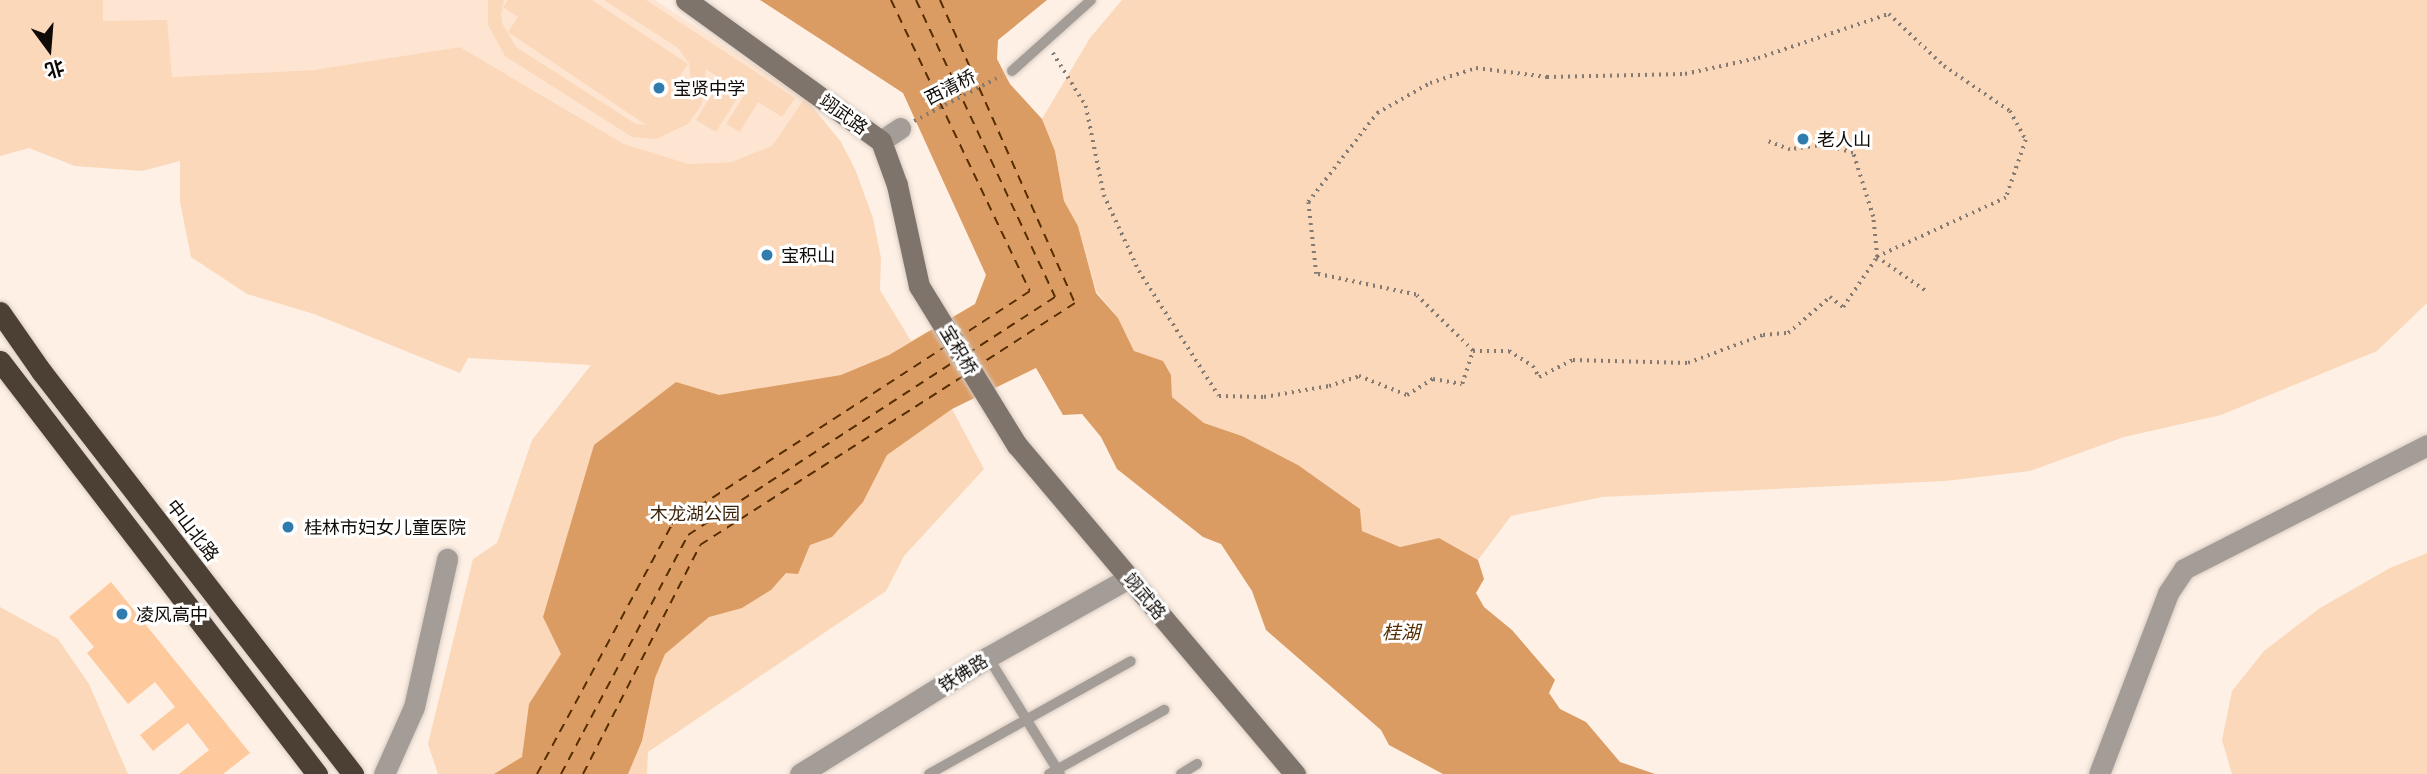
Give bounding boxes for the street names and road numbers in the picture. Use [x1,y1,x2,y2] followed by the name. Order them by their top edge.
[921,65,979,109] street label: 西清桥
[816,89,872,139] street label: 翊武路
[936,321,982,379] street label: 宝积桥
[162,495,224,565] street label: 中山北路
[1119,568,1171,624] street label: 翊武路
[934,650,992,696] street label: 铁佛路

